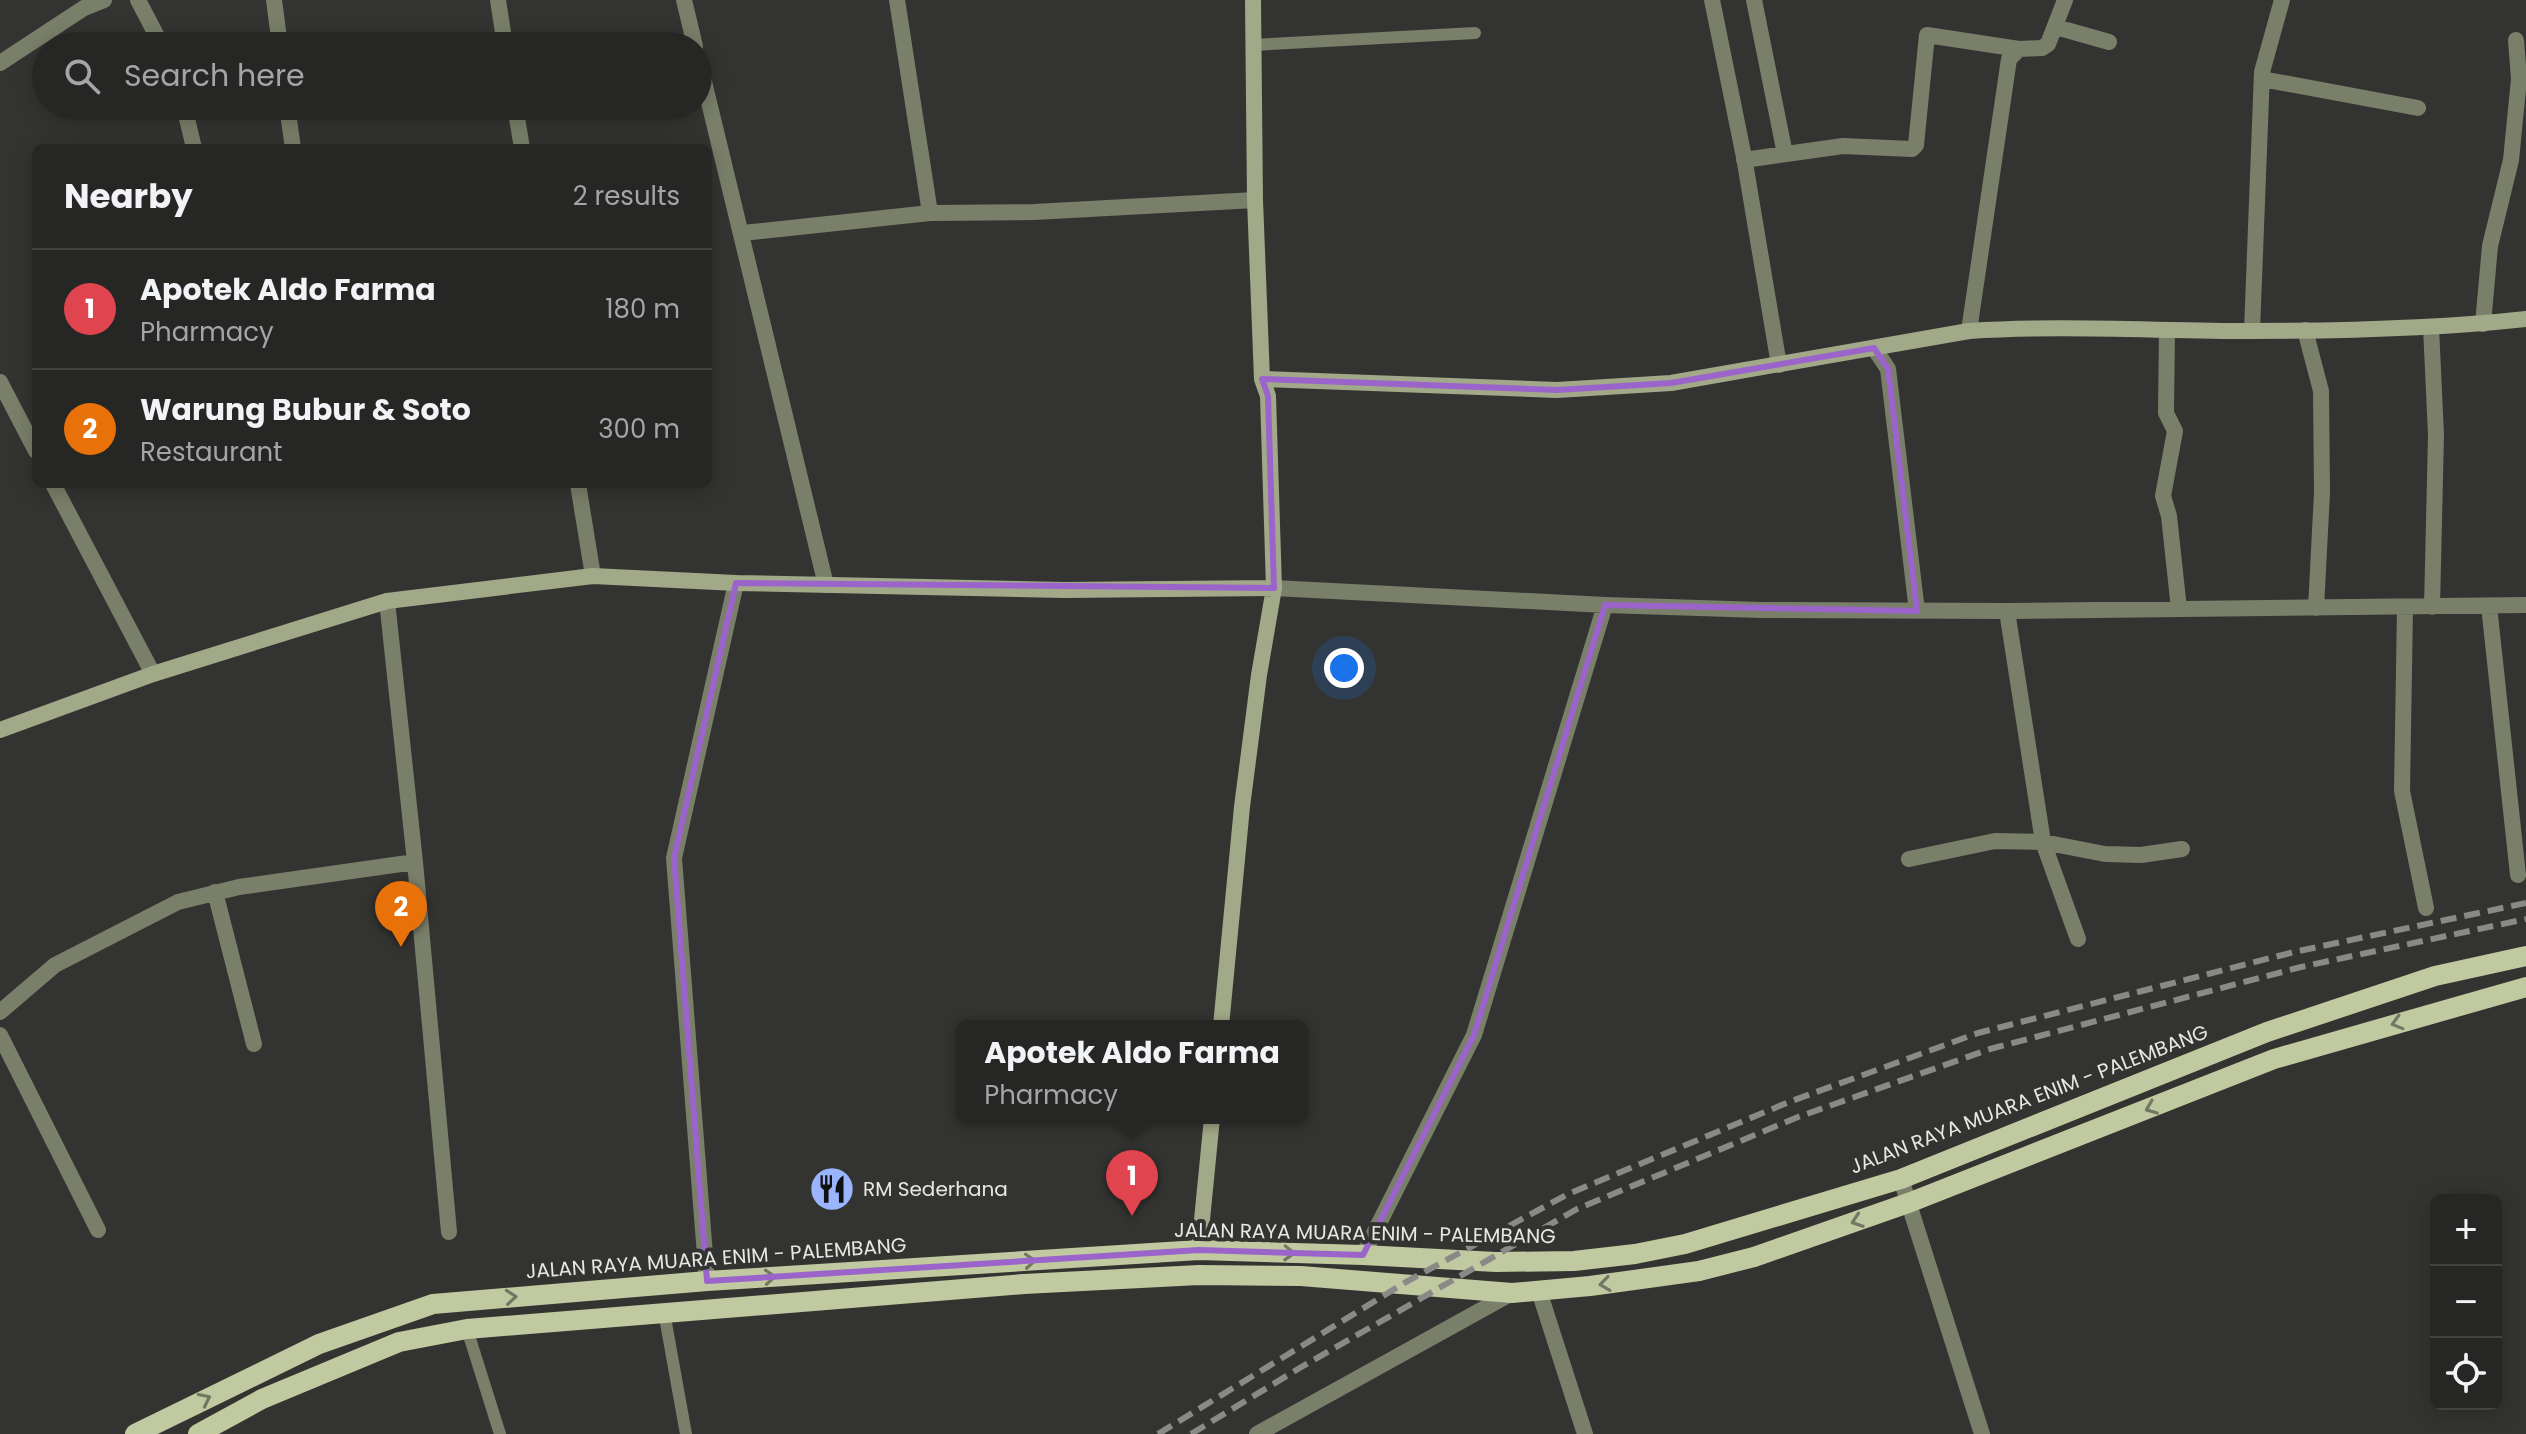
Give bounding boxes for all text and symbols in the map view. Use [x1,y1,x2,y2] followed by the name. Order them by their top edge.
[32,32,712,120] search box
[60,54,104,98] icon: search
[124,54,305,97] text: Search here
[64,172,193,220] text: Nearby
[573,178,680,214] text: 2 results
[140,268,436,311] text: Apotek Aldo Farma
[85,291,95,327] text: 1
[605,291,680,327] text: 180 m
[140,314,274,350] text: Pharmacy
[140,388,471,431] text: Warung Bubur & Soto
[83,411,97,447] text: 2
[598,411,680,447] text: 300 m
[140,434,283,470] text: Restaurant
[1324,648,1364,688] your location
[375,881,427,947] pin: 2
[2391,1014,2404,1031] one-way arrow
[1846,1018,2212,1180] street label: JALAN RAYA MUARA ENIM - PALEMBANG
[956,1020,1308,1124] popup
[984,1031,1280,1074] text: Apotek Aldo Farma
[984,1077,1118,1113] text: Pharmacy
[2145,1098,2159,1114] one-way arrow
[1106,1150,1158,1216] pin: 1
[808,1165,856,1213] restaurant icon: RM Sederhana
[863,1175,1008,1203] place label: RM Sederhana
[2430,1194,2502,1410] map controls
[2430,1194,2502,1266] button: +
[1850,1212,1864,1228] one-way arrow
[1174,1216,1556,1250] street label: JALAN RAYA MUARA ENIM - PALEMBANG
[525,1231,907,1285] street label: JALAN RAYA MUARA ENIM - PALEMBANG
[1283,1244,1296,1261] one-way arrow
[1024,1253,1037,1270] one-way arrow
[2430,1266,2502,1338] button: −
[764,1269,777,1286] one-way arrow
[1598,1275,1612,1292] one-way arrow
[505,1289,518,1306] one-way arrow
[2430,1338,2502,1410] button: locate
[196,1393,211,1409] one-way arrow

